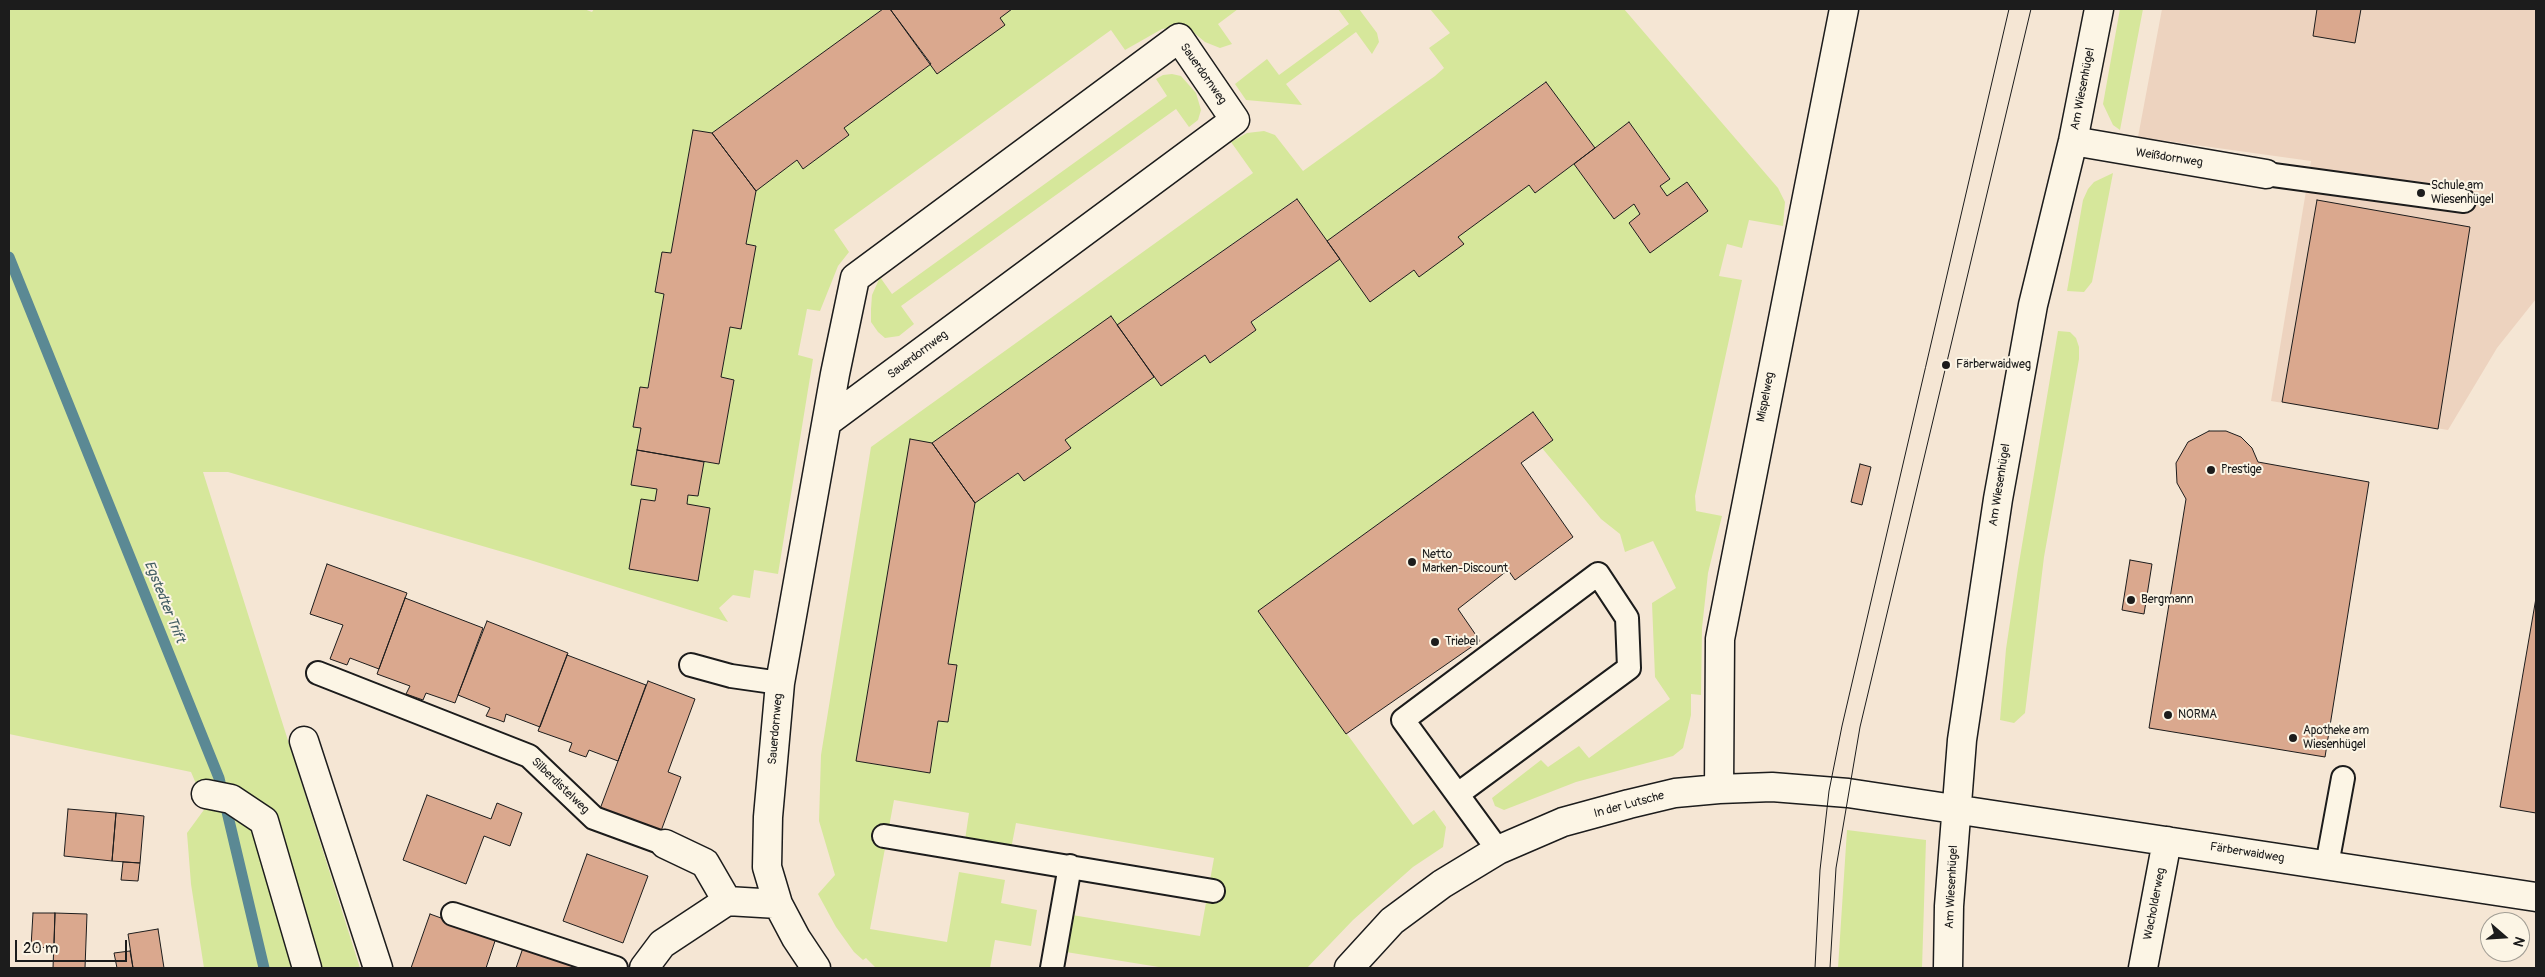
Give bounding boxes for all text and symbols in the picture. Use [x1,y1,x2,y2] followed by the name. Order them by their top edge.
[1177,41,1229,107] street label: Sauerdornweg
[2068,47,2098,131] street label: Am Wiesenhügel
[2134,146,2204,170] street label: Weißdornweg
[2431,179,2494,207] place label: Schule am Wiesenhügel
[2415,187,2427,199] marker: Schule am Wiesenhügel
[885,328,951,382] street label: Sauerdornweg
[1956,358,2031,372] place label: Färberwaidweg
[1940,359,1952,371] marker: Färberwaidweg
[1754,371,1778,423] street label: Mispelweg
[1986,443,2014,527] street label: Am Wiesenhügel
[2221,463,2262,477] place label: Prestige
[2205,464,2217,476] marker: Prestige
[1422,548,1508,576] place label: Netto Marken-Discount
[1406,556,1418,568] marker: Netto Marken-Discount
[140,559,188,645] water label: Egstedter Trift
[2141,593,2193,607] place label: Bergmann
[2125,594,2137,606] marker: Bergmann
[1445,635,1478,649] place label: Triebel
[1429,636,1441,648] marker: Triebel
[766,693,786,765] street label: Sauerdornweg
[2178,708,2217,722] place label: NORMA
[2162,709,2174,721] marker: NORMA
[2303,724,2369,752] place label: Apotheke am Wiesenhügel
[2287,732,2299,744] marker: Apotheke am Wiesenhügel
[528,755,592,817] street label: Silberdistelweg
[1592,789,1666,821] street label: In der Lutsche
[2209,840,2285,866] street label: Färberwaidweg
[1943,845,1961,929] street label: Am Wiesenhügel
[2141,867,2169,941] street label: Wacholderweg
[2480,912,2530,962] north arrow
[18,930,130,962] scale bar
[2509,934,2528,949] text: N
[23,939,58,958] text: 20 m

